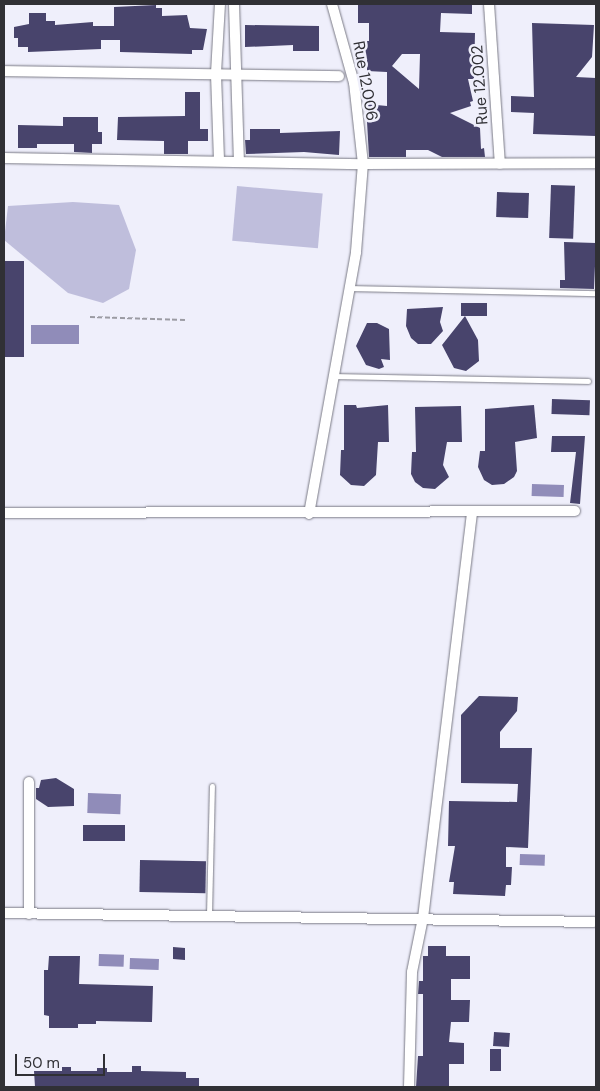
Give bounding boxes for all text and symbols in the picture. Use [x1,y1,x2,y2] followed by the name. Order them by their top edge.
[349,40,381,122] street label: Rue 12.006
[468,45,492,125] street label: Rue 12.002
[18,1044,108,1076] scale bar
[23,1053,60,1073] text: 50 m

